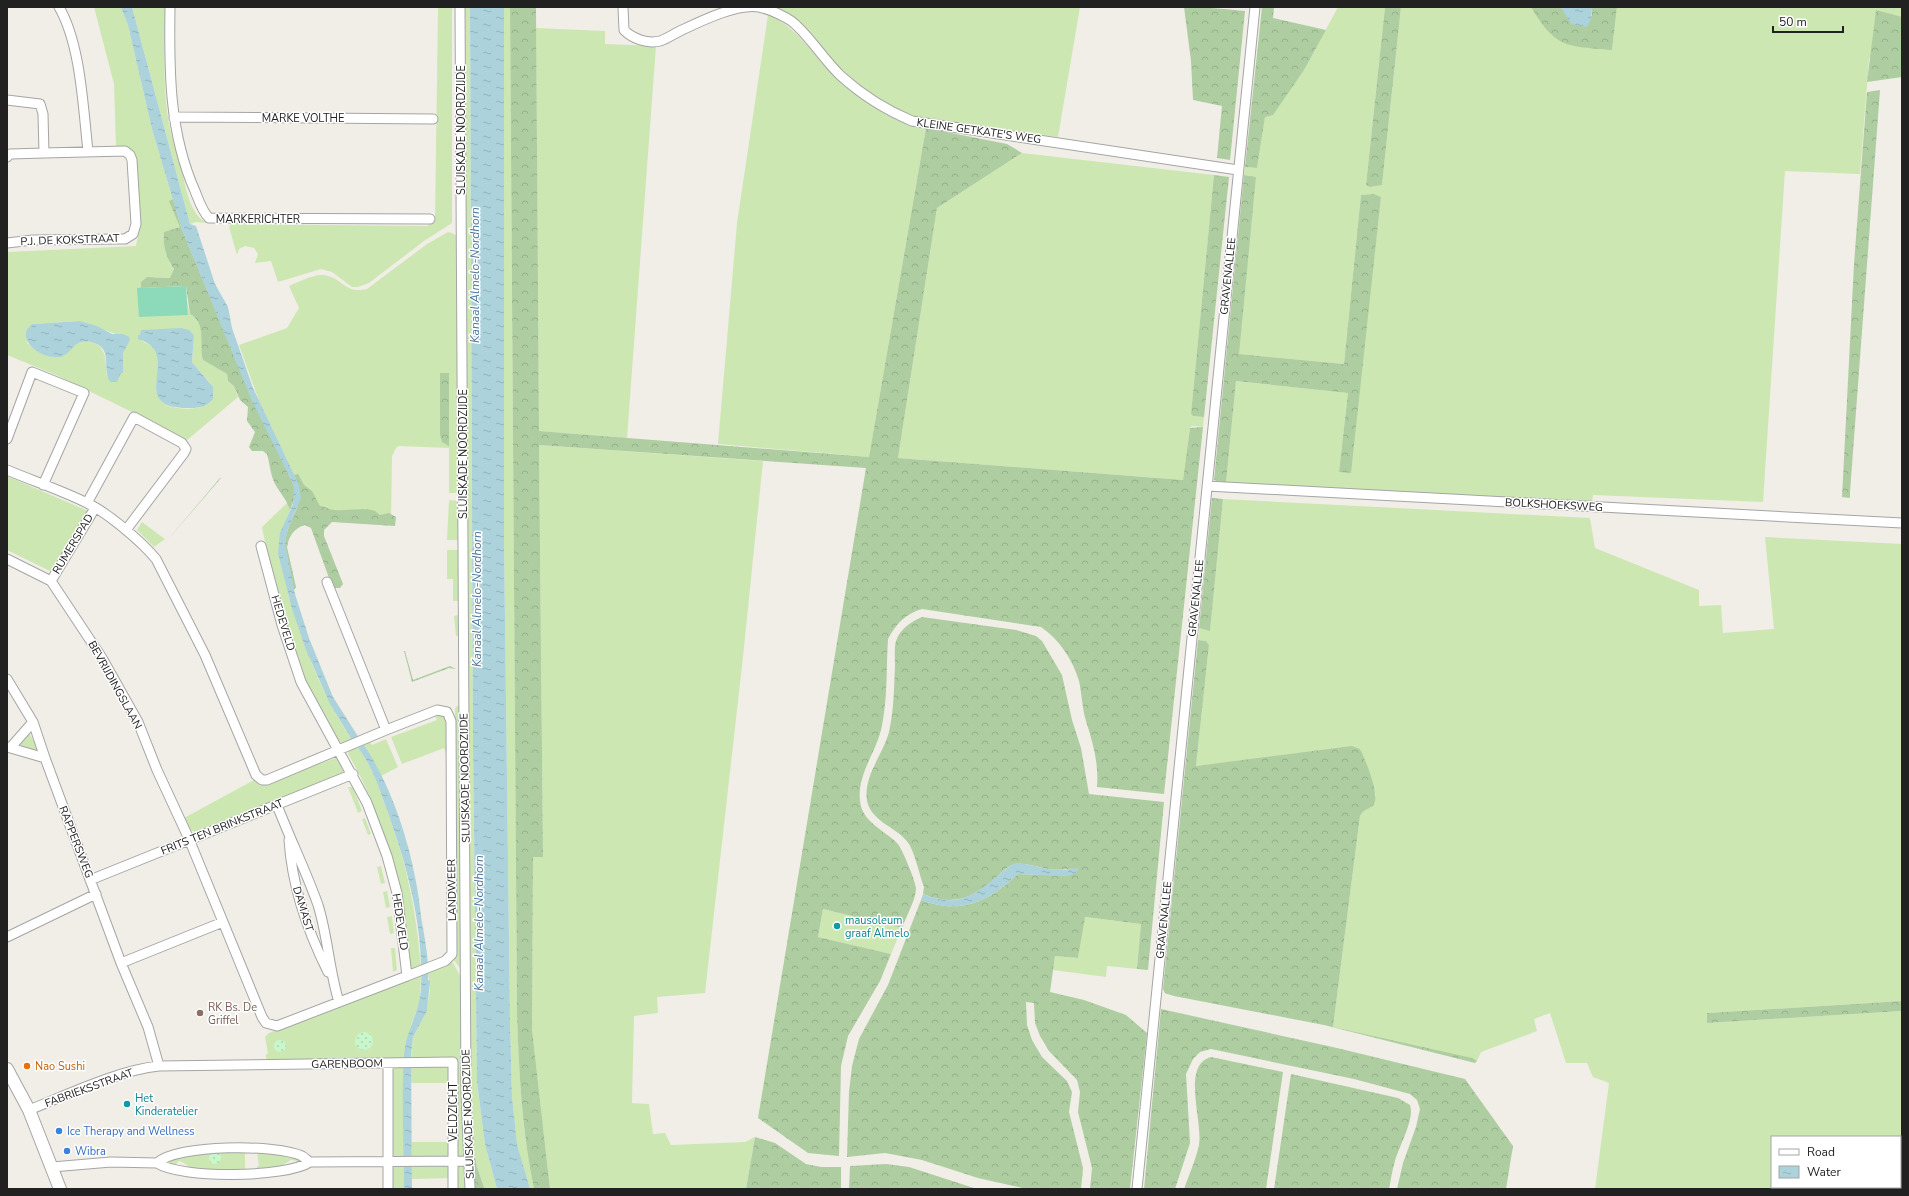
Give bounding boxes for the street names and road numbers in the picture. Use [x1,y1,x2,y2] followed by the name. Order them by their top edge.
[454,65,469,195] street label: SLUISKADE NOORDZIJDE
[262,111,344,126] street label: MARKE VOLTHE
[916,115,1042,147] street label: KLEINE GETKATE'S WEG
[216,212,301,227] street label: MARKERICHTER
[20,231,120,249] street label: P.J. DE KOKSTRAAT
[1216,237,1240,315] street label: GRAVENALLEE
[456,389,471,519] street label: SLUISKADE NOORDZIJDE
[1505,495,1603,515] street label: BOLKSHOEKSWEG
[49,511,97,577] street label: RUMERSPAD
[1184,559,1208,637] street label: GRAVENALLEE
[267,593,299,653] street label: HEDEVELD
[84,638,146,732] street label: BEVRIJDINGSLAAN
[456,713,474,843] street label: SLUISKADE NOORDZIJDE
[159,795,286,858] street label: FRITS TEN BRINKSTRAAT
[55,804,97,880] street label: RAPPERSWEG
[444,858,460,921] street label: LANDWEER
[1152,881,1176,959] street label: GRAVENALLEE
[289,885,317,934] street label: DAMAST
[389,893,411,951] street label: HEDEVELD
[458,1049,478,1179] street label: SLUISKADE NOORDZIJDE
[311,1056,383,1072] street label: GARENBOOM
[43,1065,136,1111] street label: FABRIEKSSTRAAT
[446,1082,461,1143] street label: VELDZICHT

